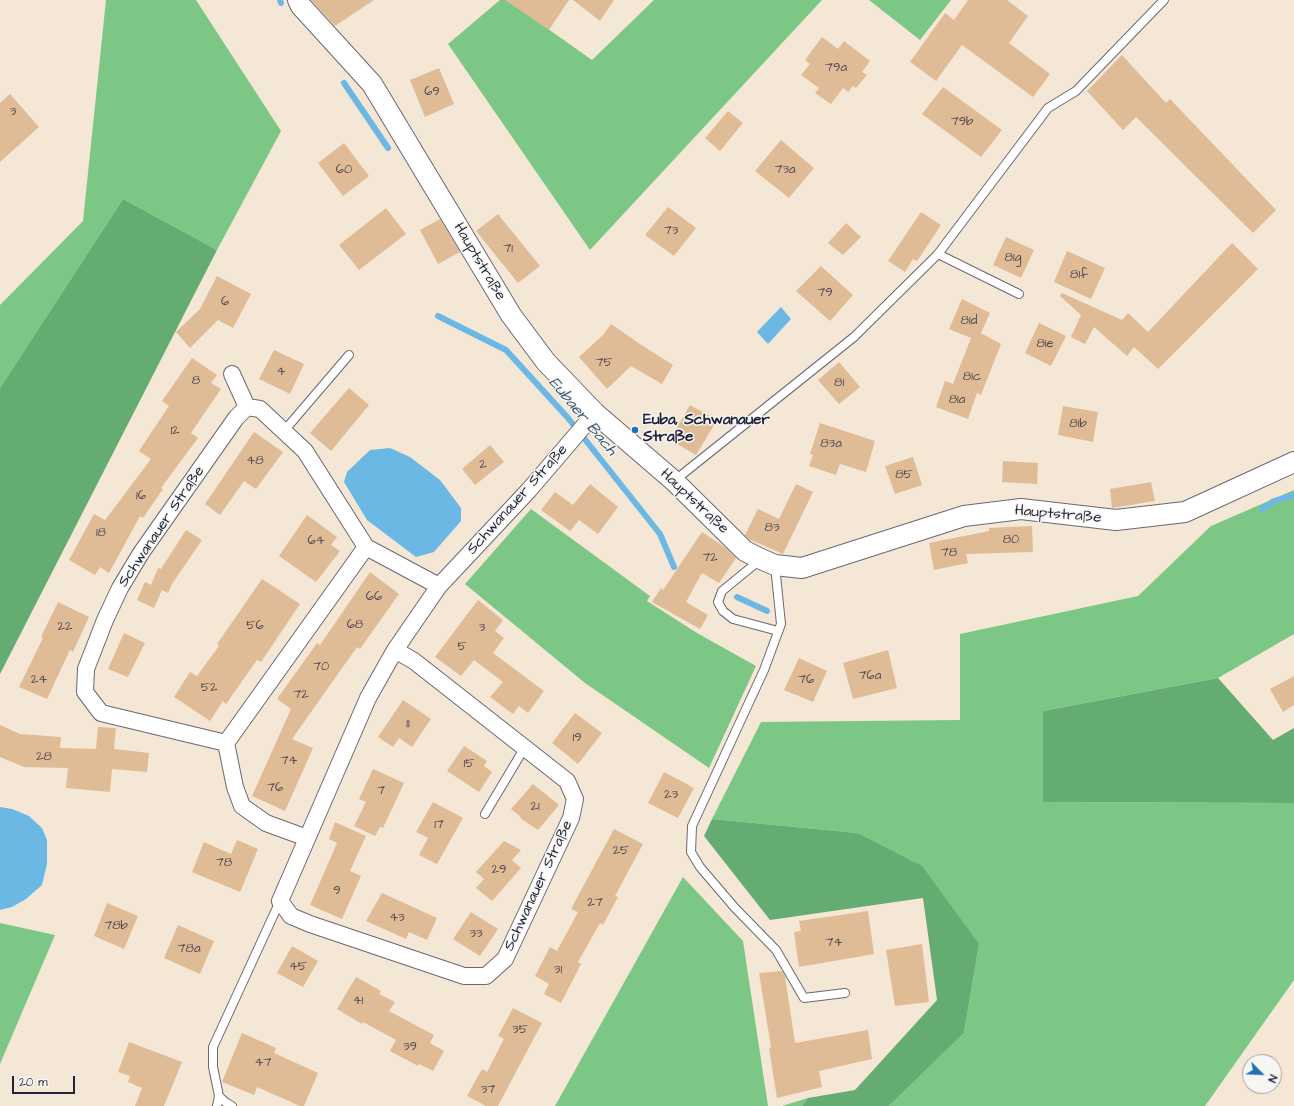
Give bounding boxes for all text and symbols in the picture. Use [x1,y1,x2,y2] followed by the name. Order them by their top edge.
[825,60,847,76] house number: 79a
[424,84,440,100] house number: 69
[10,104,16,120] house number: 3
[951,114,973,130] house number: 79b
[336,162,352,178] house number: 60
[774,162,796,178] house number: 73a
[449,220,509,304] street label: Hauptstraße
[664,223,678,239] house number: 73
[503,241,513,257] house number: 71
[1005,250,1021,266] house number: 81g
[1070,267,1088,283] house number: 81f
[817,285,833,301] house number: 79
[221,294,229,310] house number: 6
[961,313,977,329] house number: 81d
[1036,336,1054,352] house number: 81e
[595,355,613,371] house number: 75
[277,364,285,380] house number: 4
[963,369,981,385] house number: 81c
[192,373,200,389] house number: 8
[544,374,620,460] water label: Eubaer Bach
[834,375,844,391] house number: 81
[949,392,965,408] house number: 81a
[643,412,770,447] place label: Euba, Schwanauer Straße
[1069,416,1087,432] house number: 81b
[170,423,180,439] house number: 12
[630,425,640,435] marker: Euba, Schwanauer Straße
[820,436,842,452] house number: 83a
[464,441,572,559] street label: Schwanauer Straße
[246,453,264,469] house number: 48
[479,457,487,473] house number: 2
[115,463,209,591] street label: Schwanauer Straße
[656,466,732,538] street label: Hauptstraße
[895,467,913,483] house number: 85
[136,488,146,504] house number: 16
[1014,502,1102,528] street label: Hauptstraße
[764,520,780,536] house number: 83
[96,525,106,541] house number: 18
[1003,532,1019,548] house number: 80
[308,533,324,549] house number: 64
[941,545,957,561] house number: 78
[702,550,718,566] house number: 72
[366,589,382,605] house number: 66
[347,617,363,633] house number: 68
[246,618,264,634] house number: 56
[58,619,72,635] house number: 22
[479,620,485,636] house number: 3
[457,639,467,655] house number: 5
[313,659,329,675] house number: 70
[859,668,881,684] house number: 76a
[31,672,47,688] house number: 24
[798,672,814,688] house number: 76
[201,680,217,696] house number: 52
[293,687,309,703] house number: 72
[406,716,410,732] house number: 11
[572,730,582,746] house number: 19
[36,749,52,765] house number: 28
[281,753,297,769] house number: 74
[464,756,474,772] house number: 15
[267,780,283,796] house number: 76
[377,783,385,799] house number: 7
[664,787,678,803] house number: 23
[530,799,540,815] house number: 21
[434,817,444,833] house number: 17
[501,818,577,954] street label: Schwanauer Straße
[613,843,629,859] house number: 25
[216,855,232,871] house number: 78
[492,862,506,878] house number: 29
[333,883,341,899] house number: 9
[587,895,603,911] house number: 27
[389,910,405,926] house number: 43
[104,918,128,934] house number: 78b
[469,926,483,942] house number: 33
[826,935,842,951] house number: 74
[177,941,201,957] house number: 78a
[289,959,307,975] house number: 45
[554,962,562,978] house number: 31
[353,993,363,1009] house number: 41
[512,1022,528,1038] house number: 35
[403,1039,417,1055] house number: 39
[1242,1054,1282,1094] north arrow
[255,1055,271,1071] house number: 47
[14,1068,77,1094] scale bar
[1264,1072,1281,1085] text: N
[19,1074,48,1091] text: 20 m
[481,1082,495,1098] house number: 37

